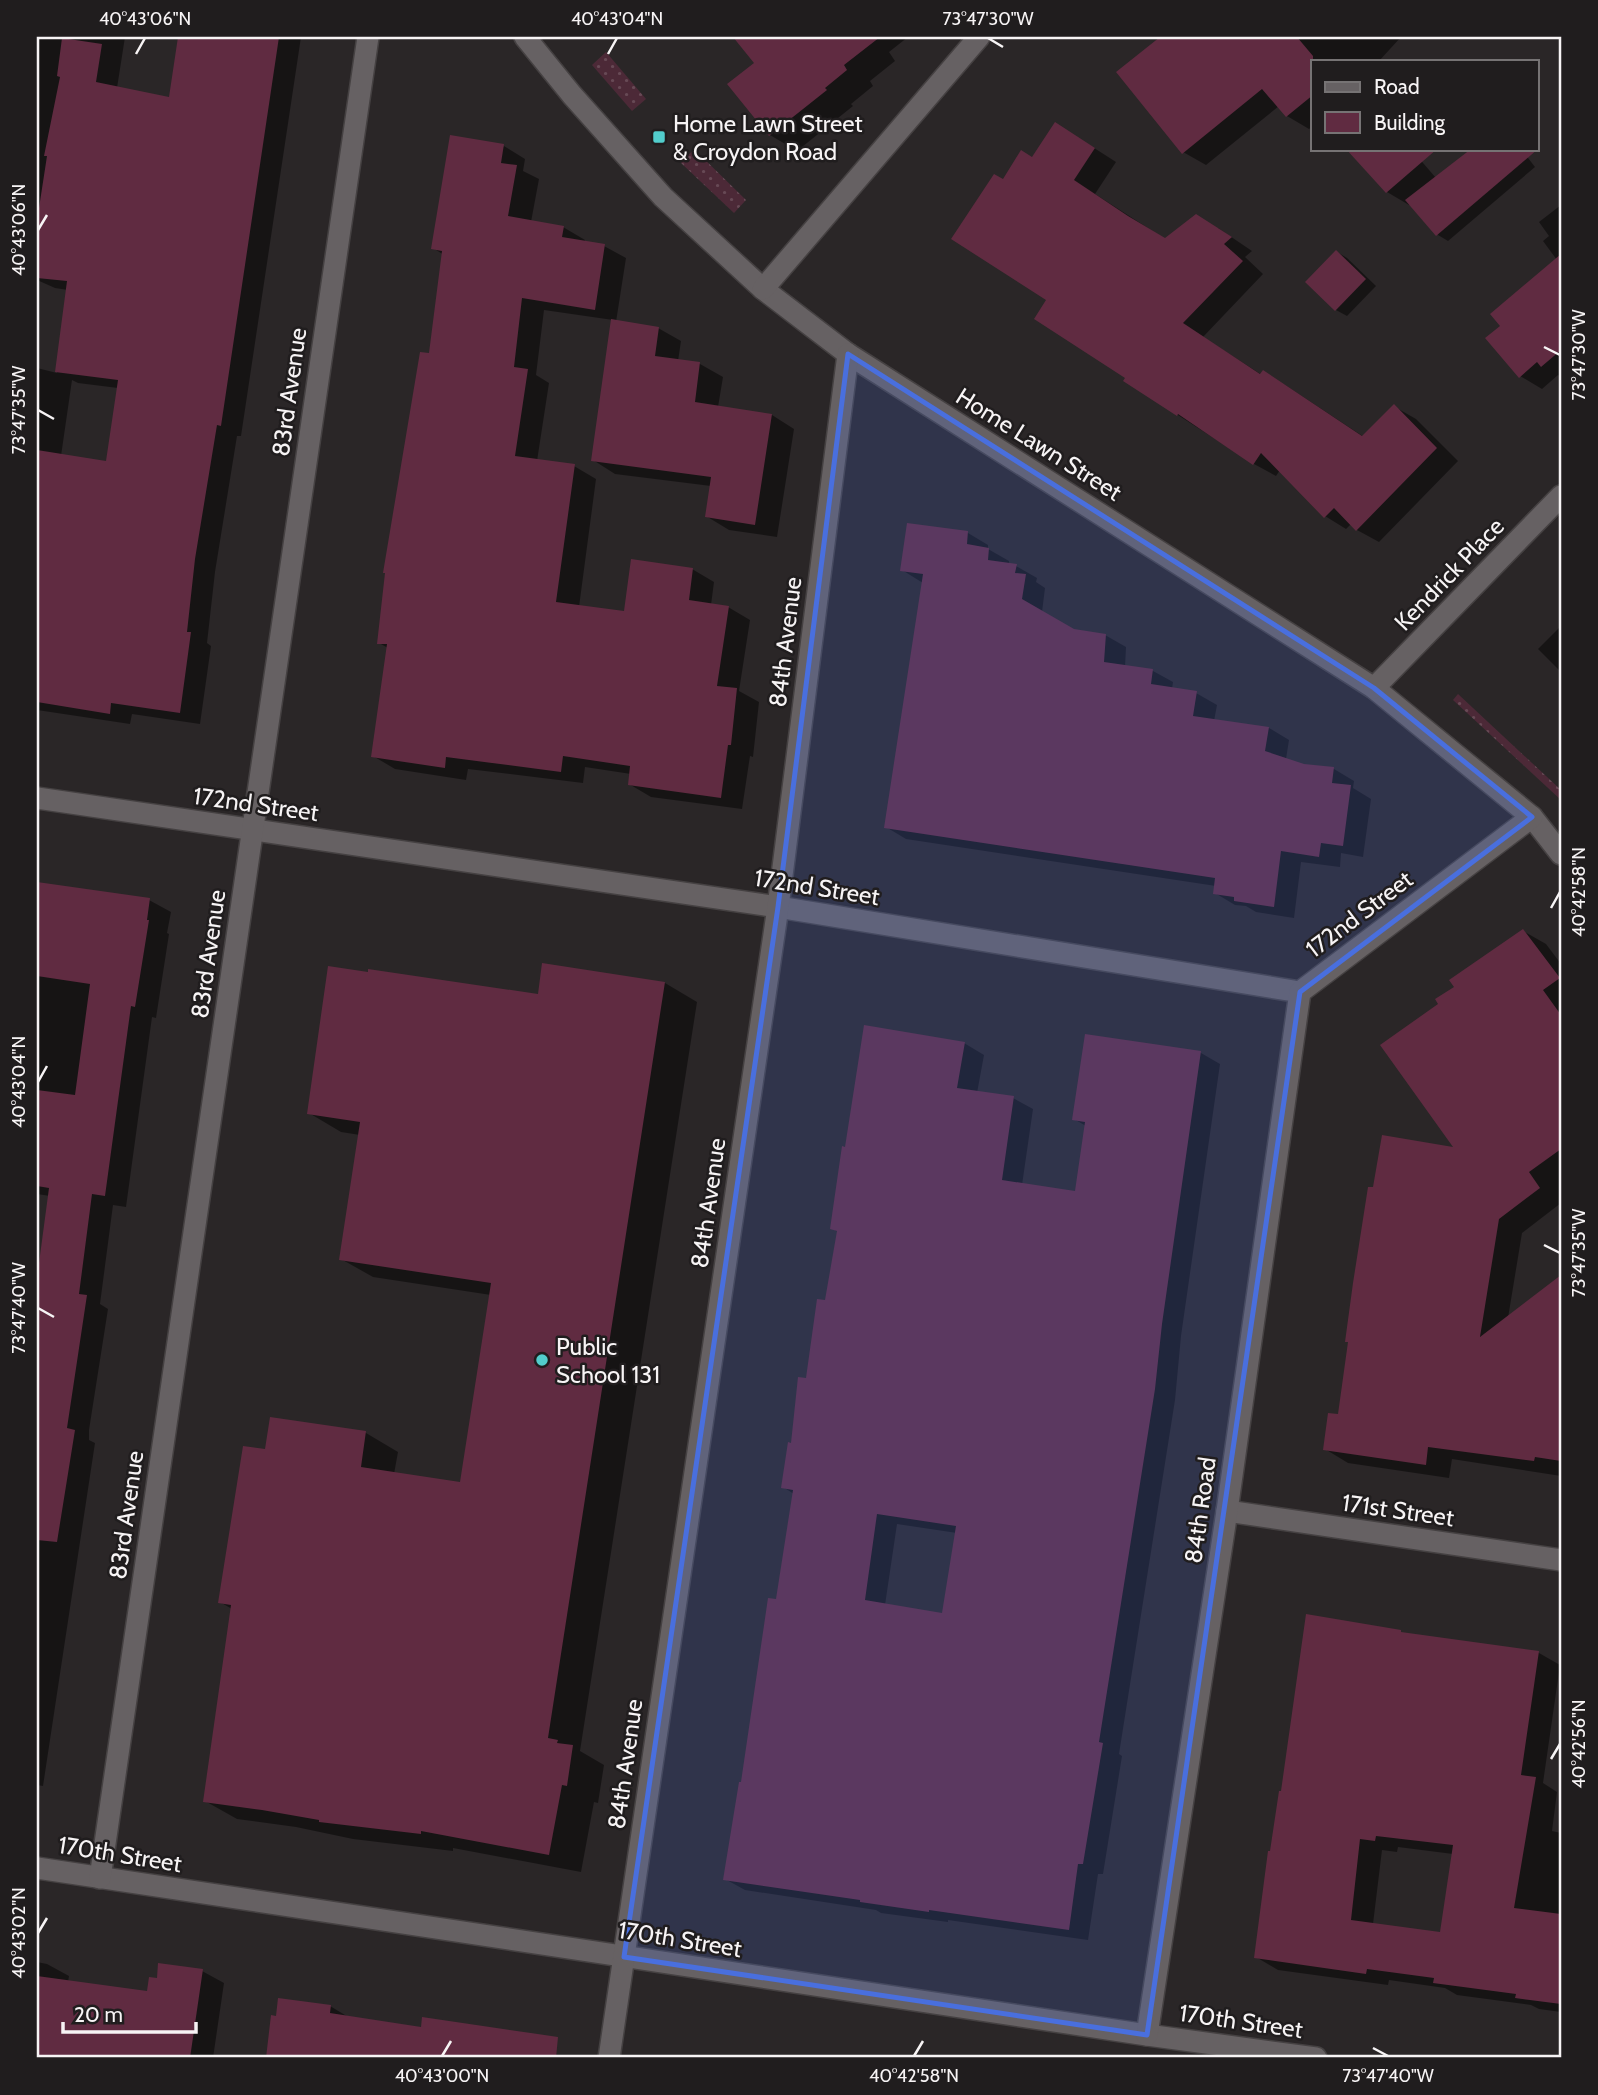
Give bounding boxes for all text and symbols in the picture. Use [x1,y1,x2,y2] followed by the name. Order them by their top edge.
[99,8,191,30] text: 40°43'06"N
[571,8,663,30] text: 40°43'04"N
[942,8,1034,30] text: 73°47'30"W
[1311,60,1538,150] legend
[1374,74,1420,99] text: Road
[673,109,863,166] place label: Home Lawn Street & Croydon Road
[1374,110,1446,135] text: Building
[651,129,667,145] marker: Home Lawn Street & Croydon Road
[8,184,30,276] text: 40°43'06"N
[1568,309,1590,401] text: 73°47'30"W
[266,326,312,458] street label: 83rd Avenue
[8,366,30,454] text: 73°47'35"W
[951,381,1127,507] street label: Home Lawn Street
[1388,512,1510,636] street label: Kendrick Place
[763,575,807,709] street label: 84th Avenue
[191,781,321,827] street label: 172nd Street
[1568,847,1590,937] text: 40°42'58"N
[752,863,882,911] street label: 172nd Street
[1300,864,1418,964] street label: 172nd Street
[185,888,231,1020] street label: 83rd Avenue
[8,1036,30,1128] text: 40°43'04"N
[685,1136,731,1270] street label: 84th Avenue
[1568,1209,1590,1297] text: 73°47'35"W
[8,1262,30,1354] text: 73°47'40"W
[556,1332,660,1389] place label: Public School 131
[534,1352,550,1368] marker: Public School 131
[103,1449,149,1581] street label: 83rd Avenue
[1178,1455,1222,1565] street label: 84th Road
[1340,1488,1456,1532] street label: 171st Street
[602,1697,648,1831] street label: 84th Avenue
[1568,1699,1590,1789] text: 40°42'56"N
[56,1830,184,1878] street label: 170th Street
[8,1887,30,1979] text: 40°43'02"N
[616,1915,744,1963] street label: 170th Street
[63,1990,196,2034] scale bar
[1177,1998,1305,2044] street label: 170th Street
[74,2002,123,2027] text: 20 m
[395,2065,489,2087] text: 40°43'00"N
[869,2065,959,2087] text: 40°42'58"N
[1342,2065,1434,2087] text: 73°47'40"W

